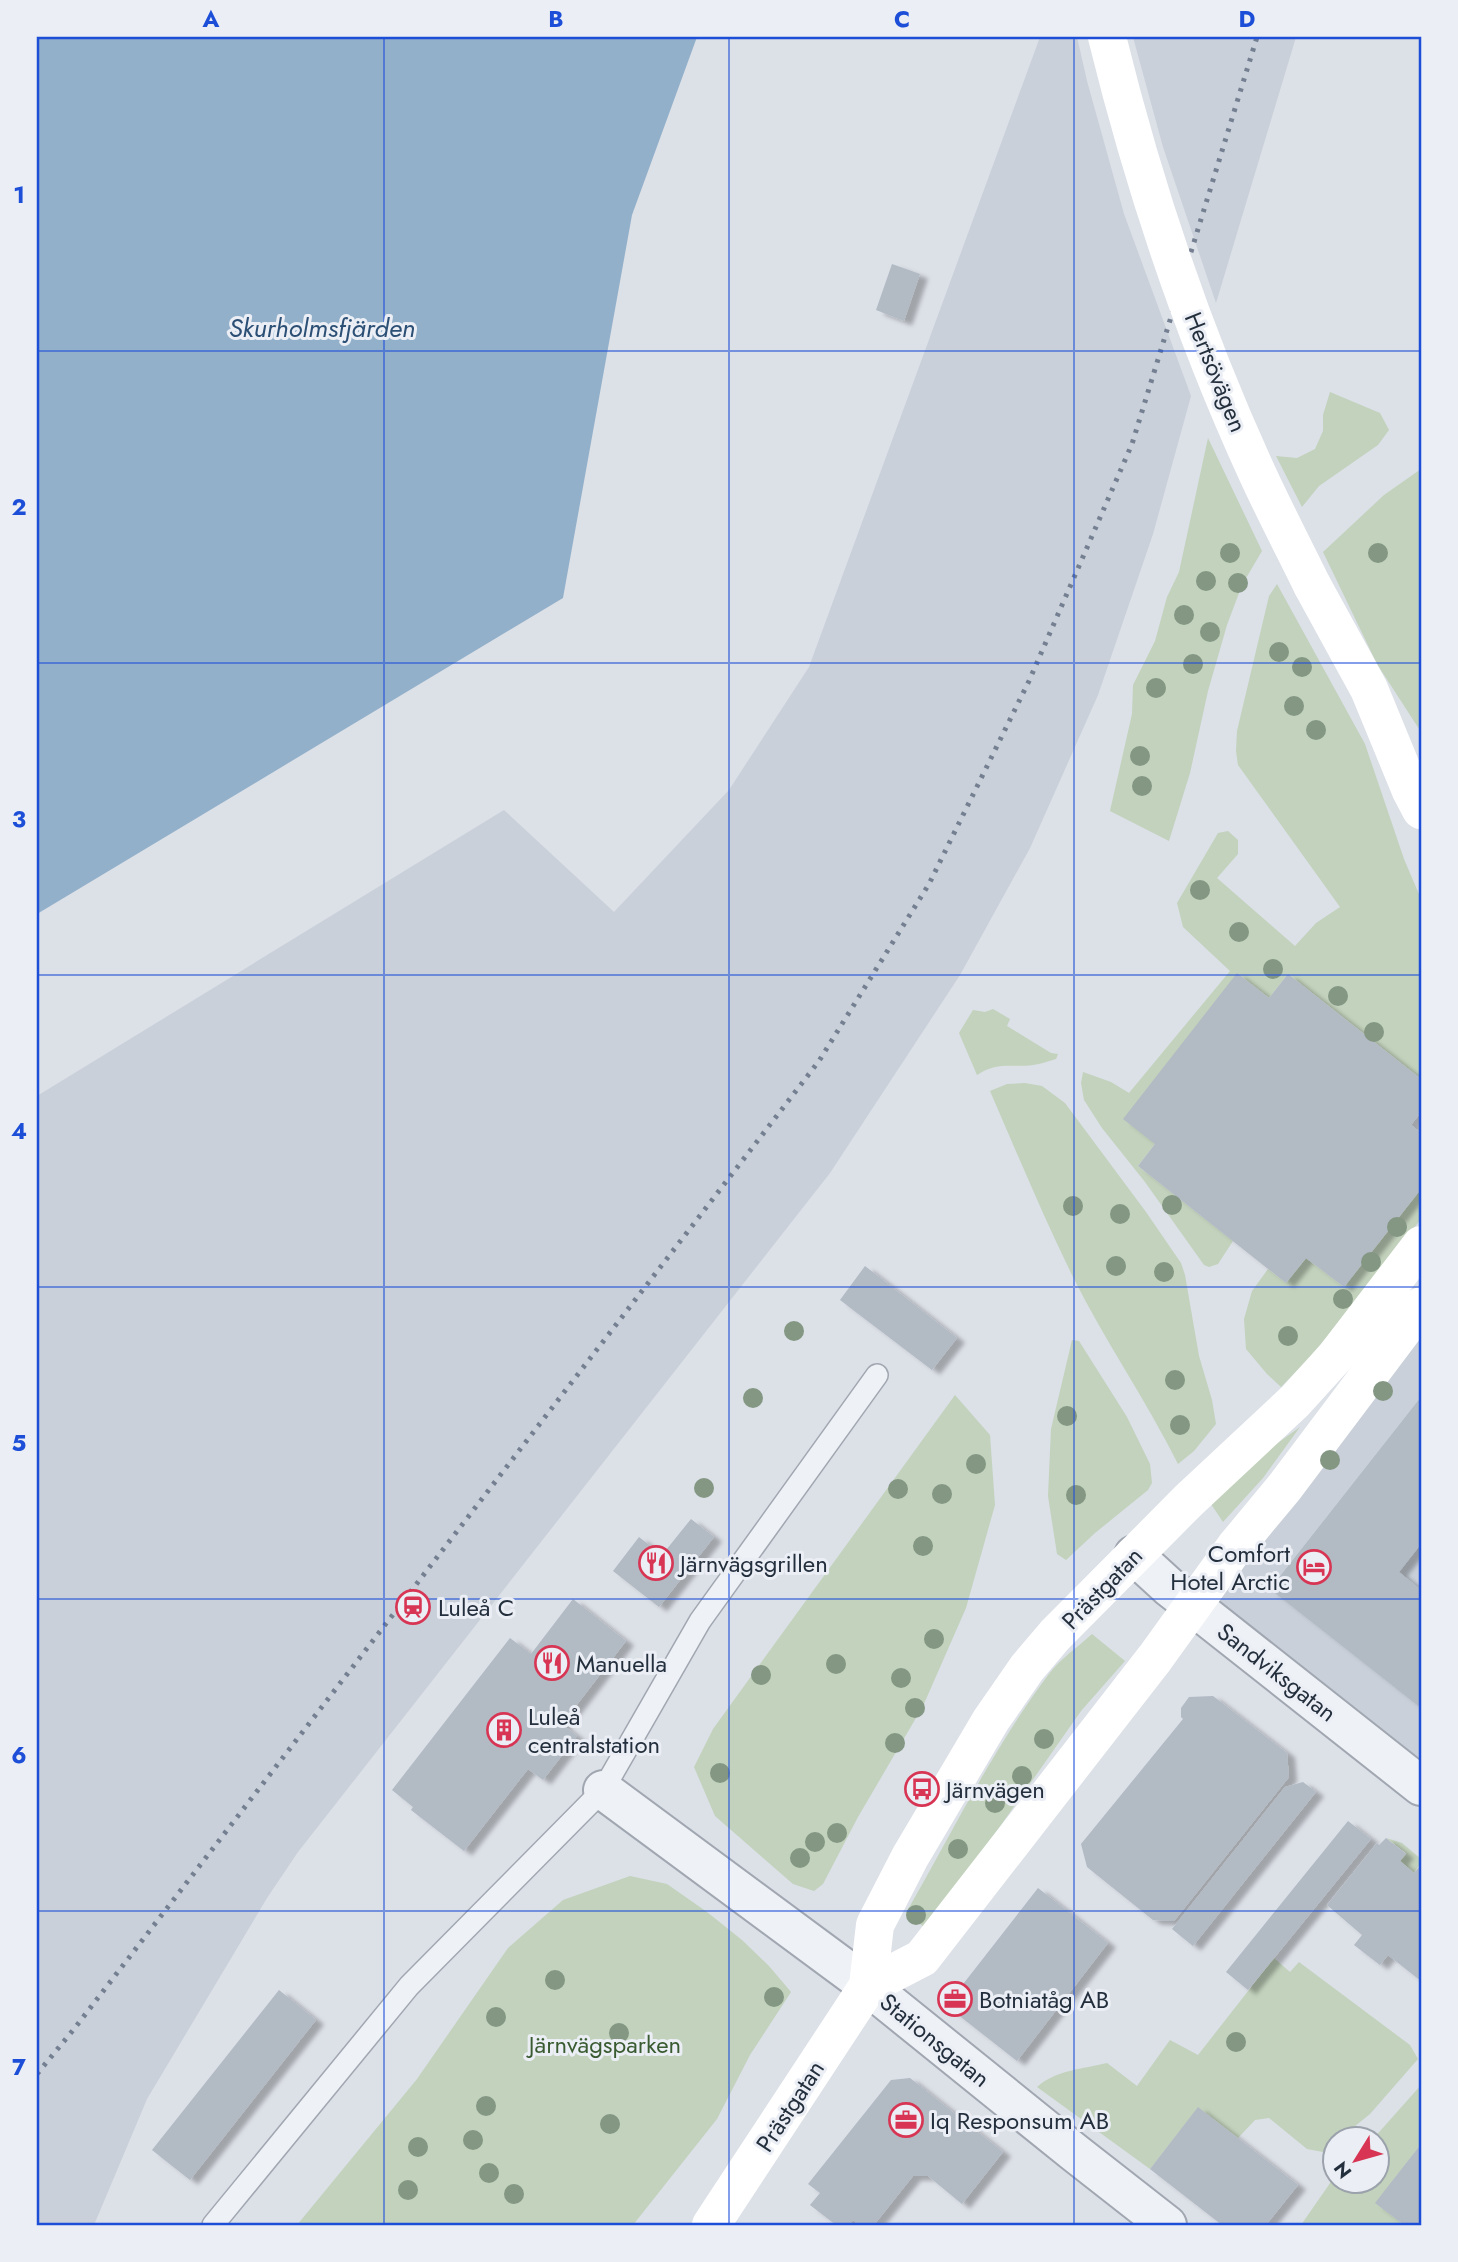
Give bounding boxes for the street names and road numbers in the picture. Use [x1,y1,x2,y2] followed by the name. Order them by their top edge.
[1176,307,1256,437] street label: Hertsövägen
[1054,1539,1150,1637] street label: Prästgatan
[1210,1614,1344,1730] street label: Sandviksgatan
[872,1985,998,2095] street label: Stationsgatan
[747,2053,833,2159] street label: Prästgatan

